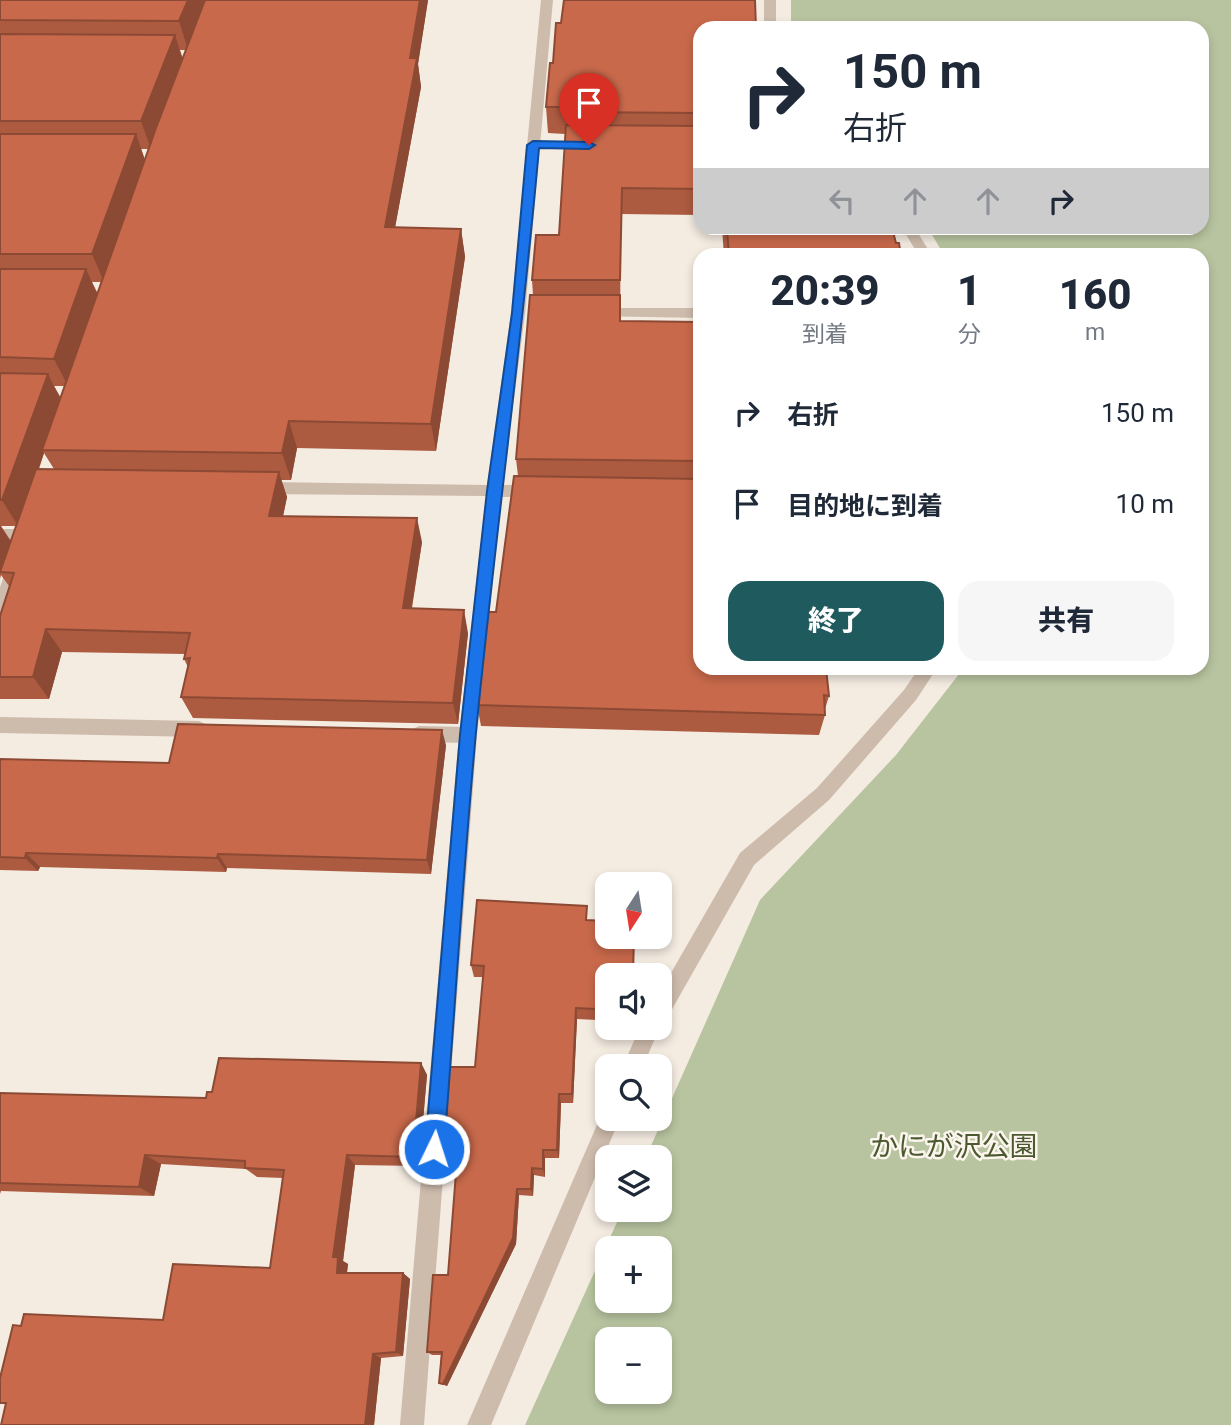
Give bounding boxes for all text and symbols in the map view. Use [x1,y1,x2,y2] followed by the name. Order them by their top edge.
[843,43,982,100] text: 150 m
[728,49,819,140] icon: right
[559,73,619,145] pin
[570,84,608,122] icon: arrive
[843,109,907,147] text: 右折
[823,182,861,220] icon: left
[896,182,934,220] icon: ahead
[969,182,1007,220] icon: ahead
[1042,182,1080,220] icon: right
[770,266,880,315] text: 20:39
[957,266,981,315] text: 1
[1059,270,1131,319] text: 160
[1085,319,1105,346] text: m
[802,321,848,348] text: 到着
[958,321,981,348] text: 分
[728,394,766,432] icon: right
[1101,398,1174,428] text: 150 m
[787,400,839,430] text: 右折
[728,485,766,523] icon: arrive
[1116,489,1174,519] text: 10 m
[787,491,943,521] text: 目的地に到着
[728,581,944,661] button: 終了
[958,581,1174,661] button: 共有
[595,872,672,948] north arrow
[595,872,672,1404] map controls
[595,963,672,1040] button: sound
[595,1054,672,1131] button: search
[397,1112,471,1186] position arrow
[870,1130,1038,1163] park label: かにが沢公園
[595,1145,672,1222] button: layers
[595,1236,672,1313] button: +
[595,1327,672,1404] button: −

